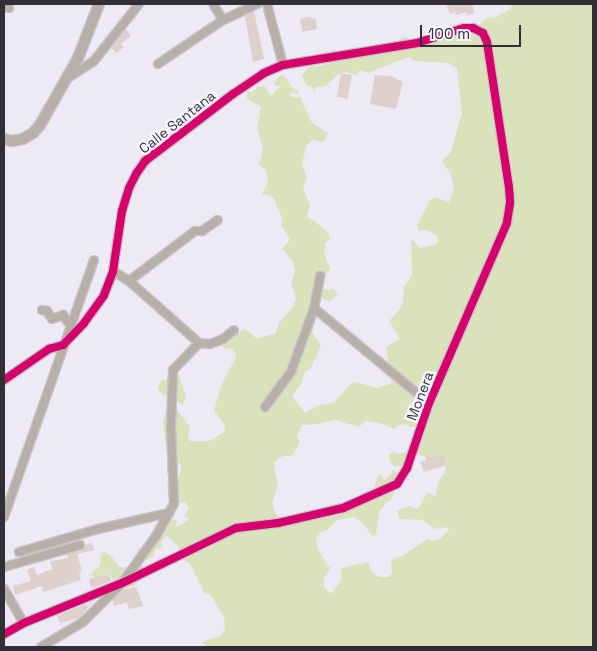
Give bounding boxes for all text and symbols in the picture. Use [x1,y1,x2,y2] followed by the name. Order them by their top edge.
[422,15,523,47] scale bar
[428,24,470,43] text: 100 m
[136,87,218,157] street label: Calle Santana
[403,369,437,423] street label: Monera

